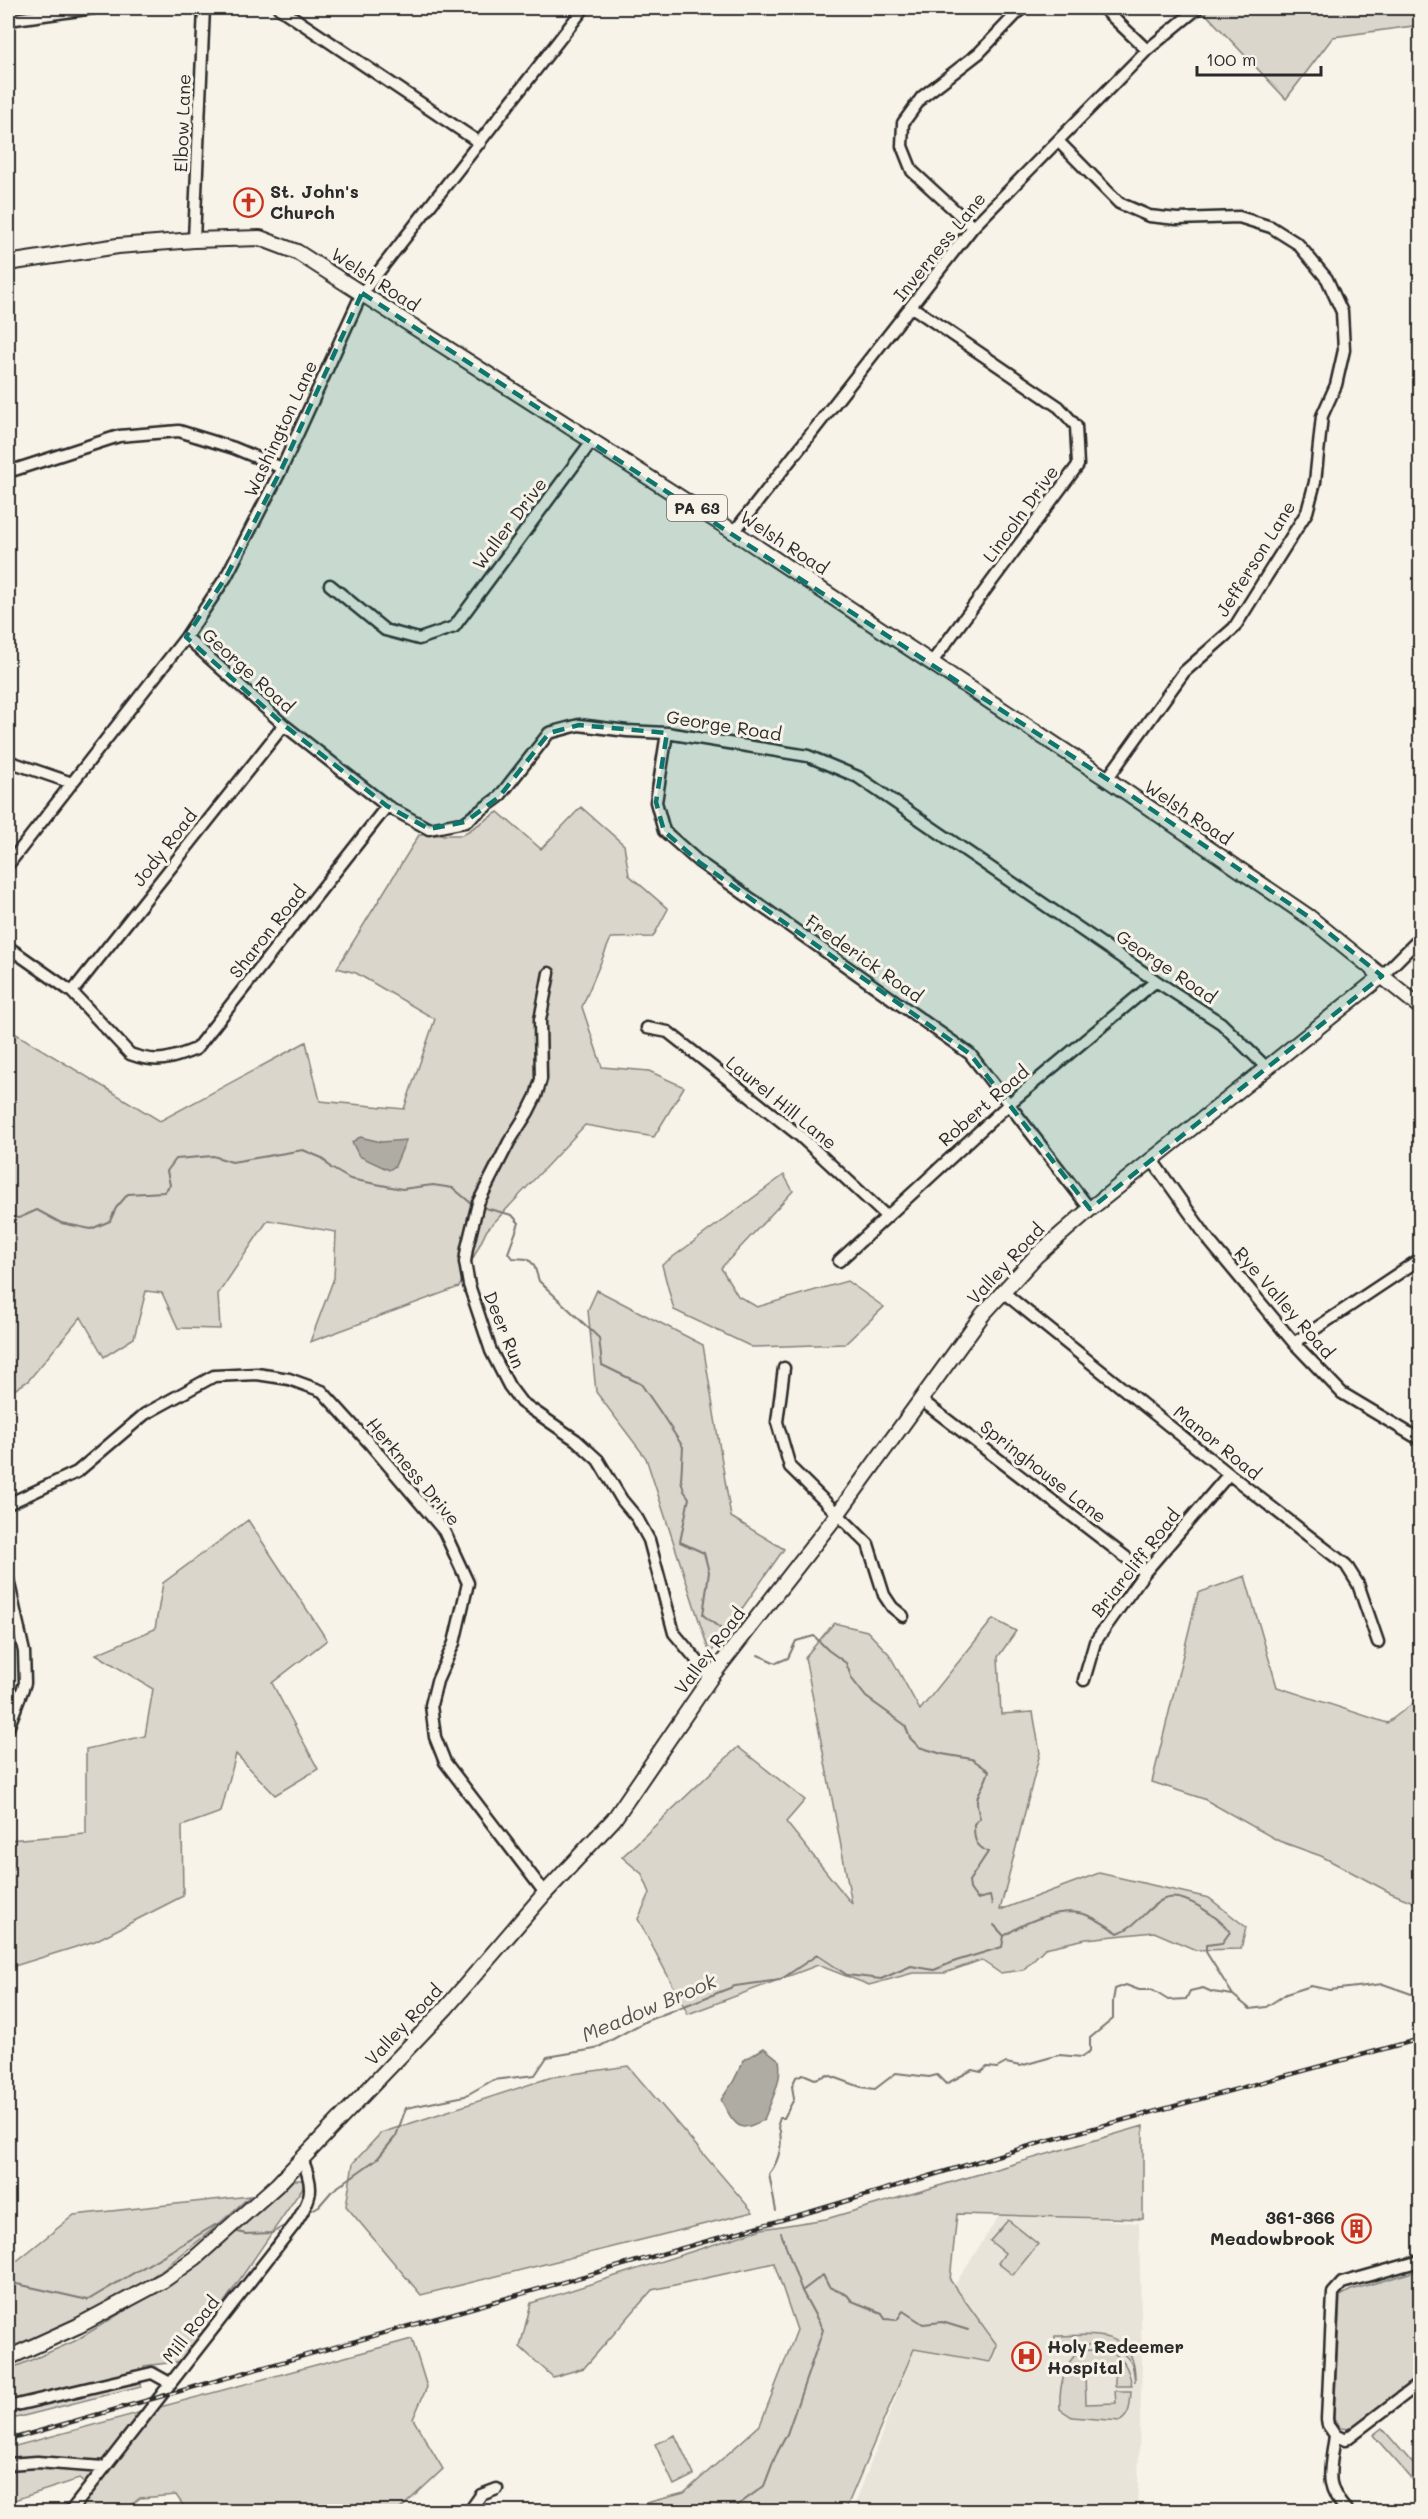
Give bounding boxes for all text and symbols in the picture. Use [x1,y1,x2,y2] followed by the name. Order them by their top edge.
[1197,39,1322,77] scale bar
[1206,47,1256,71] text: 100 m
[168,73,196,173] street label: Elbow Lane
[270,179,359,224] place label: St. John's Church
[233,186,265,218] church icon: St. John's Church
[888,187,991,306] street label: Inverness Lane
[327,242,424,317] street label: Welsh Road
[238,356,322,501] street label: Washington Lane
[977,460,1063,567] street label: Lincoln Drive
[467,472,552,574] street label: Waller Drive
[667,495,727,521] road number: PA 63
[1210,496,1300,621] street label: Jefferson Lane
[736,505,833,580] street label: Welsh Road
[197,622,300,718] street label: George Road
[665,704,784,746] street label: George Road
[1140,774,1237,850] street label: Welsh Road
[126,804,202,891] street label: Jody Road
[223,880,311,983] street label: Sharon Road
[801,909,928,1008] street label: Frederick Road
[1112,924,1222,1009] street label: George Road
[721,1050,842,1154] street label: Laurel Hill Lane
[933,1059,1034,1151] street label: Robert Road
[961,1217,1049,1309] street label: Valley Road
[1230,1241,1340,1363] street label: Rye Valley Road
[479,1288,531,1372] street label: Deer Run
[1169,1400,1266,1485] street label: Manor Road
[361,1412,466,1531] street label: Herkness Drive
[975,1414,1112,1528] street label: Springhouse Lane
[1085,1503,1185,1621] street label: Briarcliff Road
[669,1602,750,1699] street label: Valley Road
[577,1967,720,2047] water label: Meadow Brook
[359,1978,447,2070] street label: Valley Road
[1210,2205,1335,2250] place label: 361-366 Meadowbrook
[1340,2212,1372,2244] building icon: 361-366 Meadowbrook
[156,2291,224,2368] street label: Mill Road
[1047,2334,1184,2379] place label: Holy Redeemer Hospital
[1010,2341,1042,2373] hospital icon: Holy Redeemer Hospital

